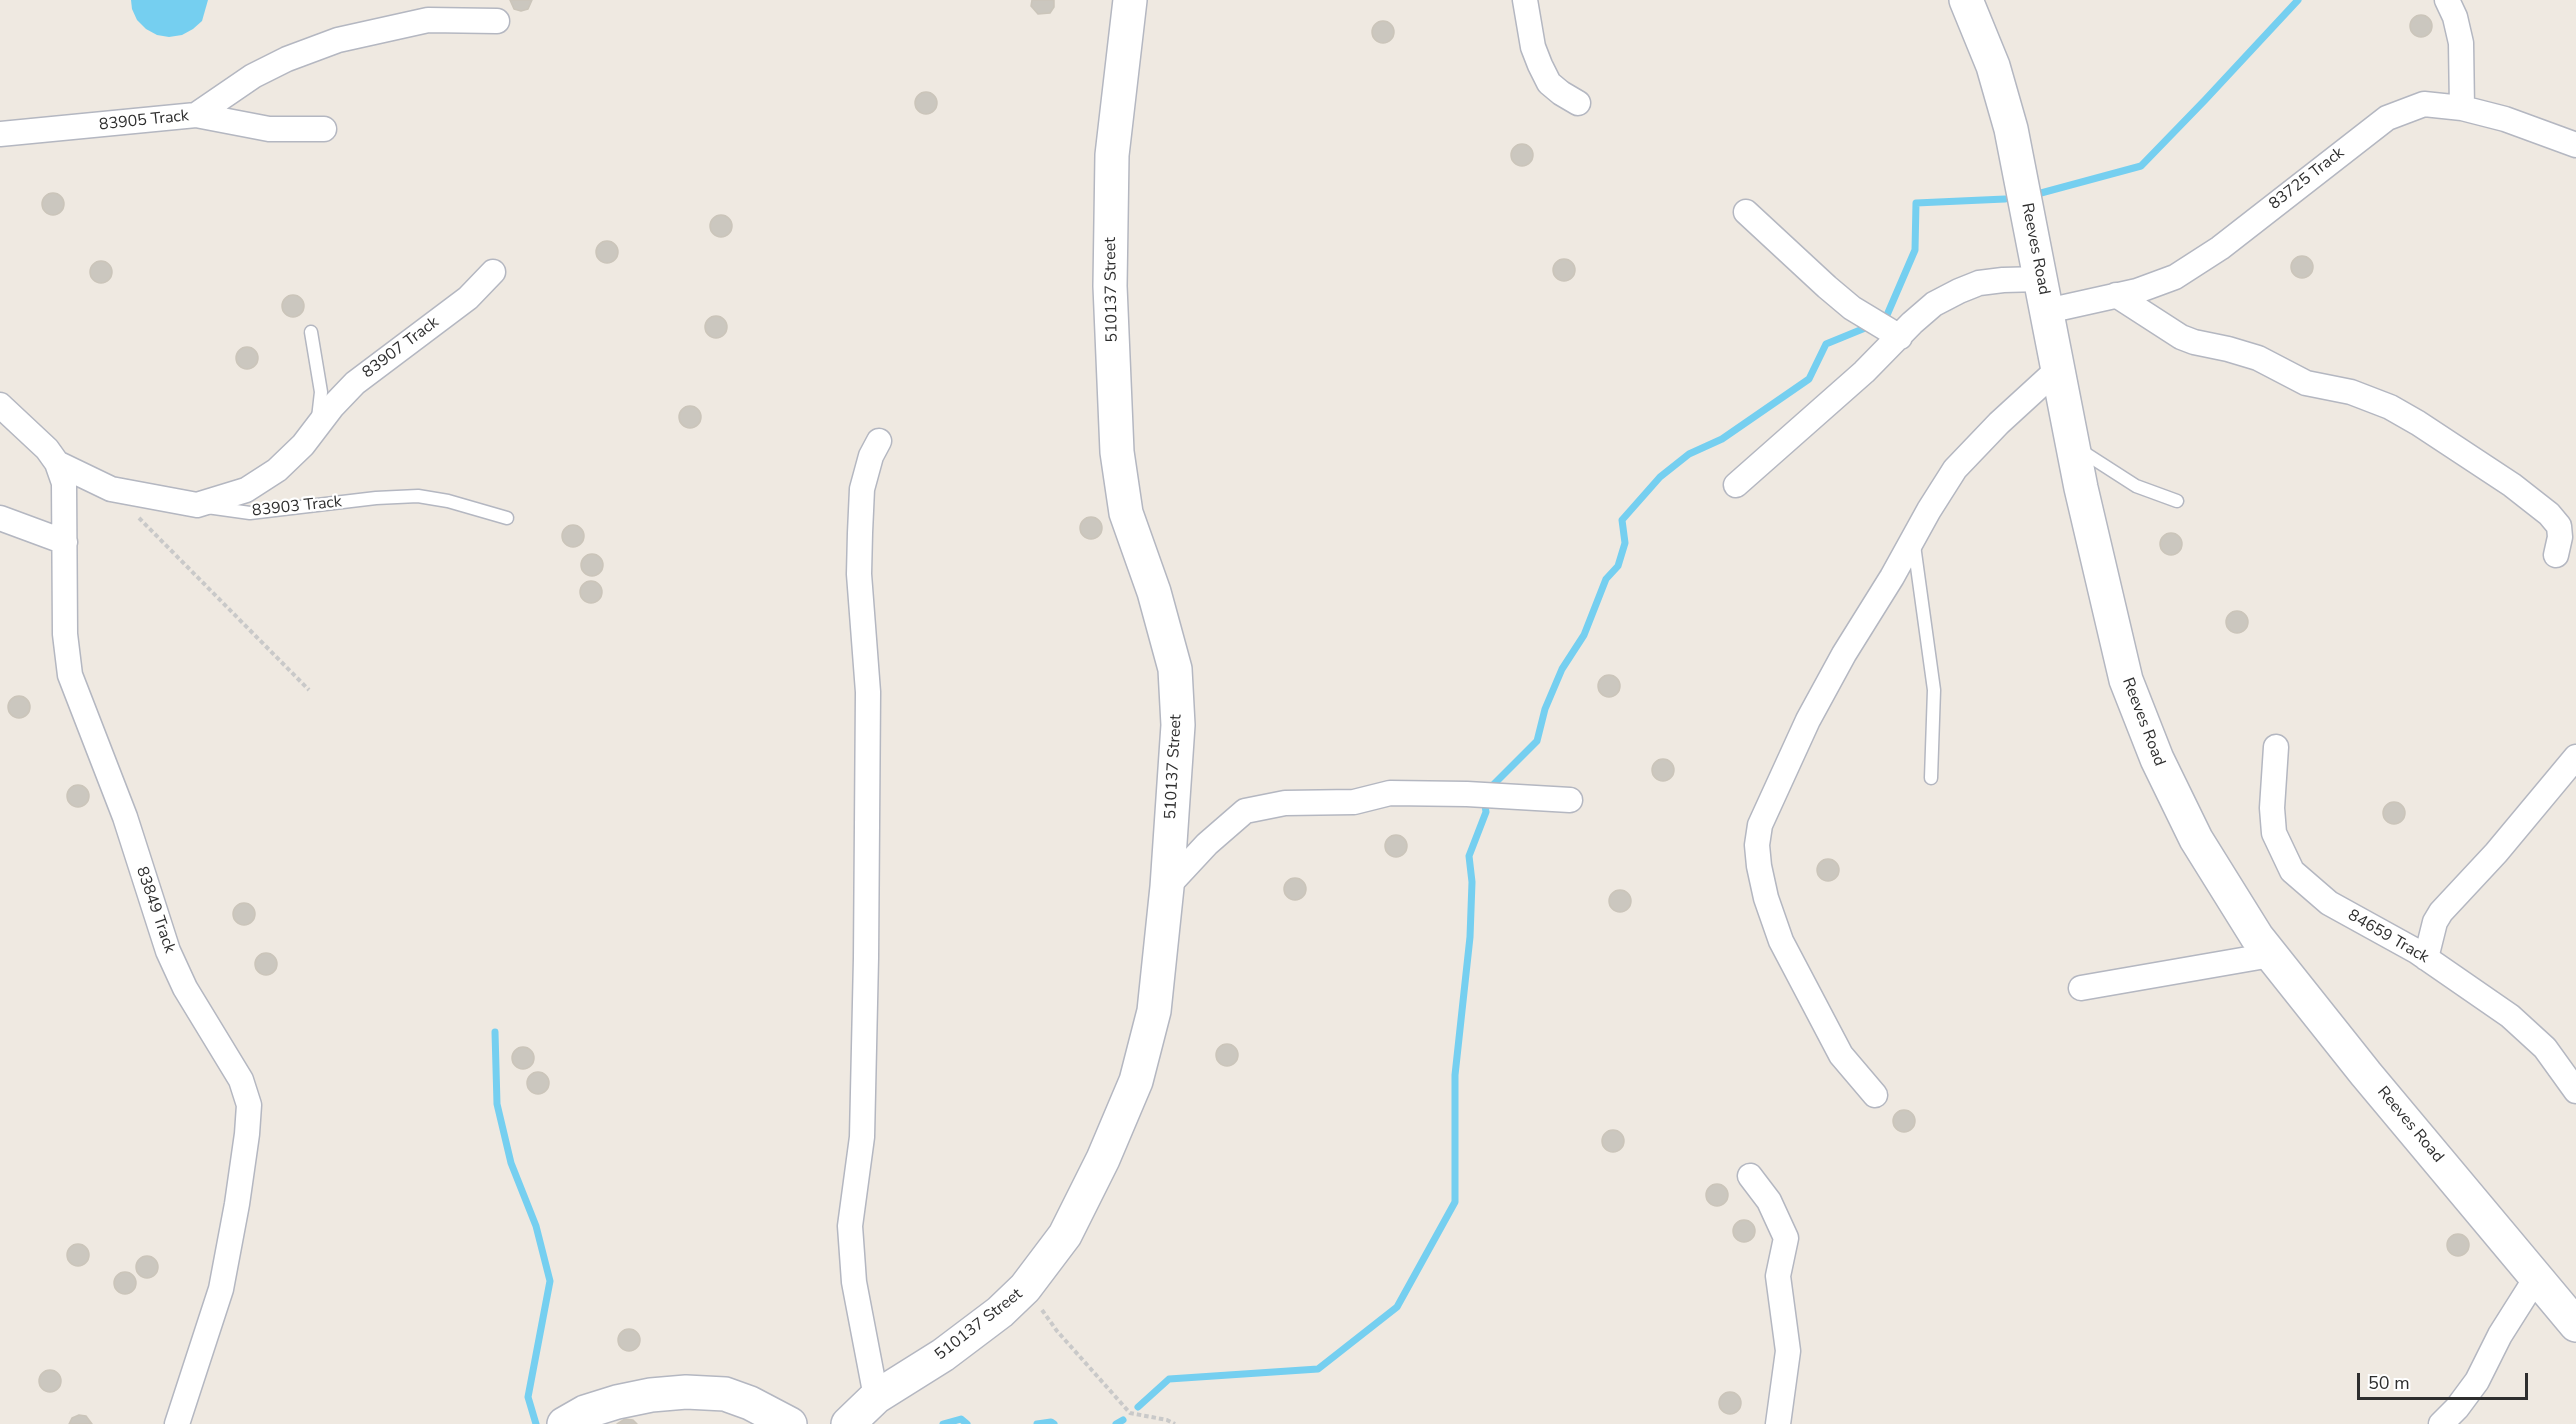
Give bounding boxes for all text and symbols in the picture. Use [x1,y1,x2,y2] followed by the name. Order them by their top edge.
[98,107,190,135] street label: 83905 Track
[2266,144,2348,214] street label: 83725 Track
[2017,201,2053,297] street label: Reeves Road
[1101,237,1123,343] street label: 510137 Street
[359,313,443,383] street label: 83907 Track
[251,493,343,521] street label: 83903 Track
[2117,675,2169,769] street label: Reeves Road
[1162,714,1186,820] street label: 510137 Street
[131,864,179,956] street label: 83849 Track
[2344,906,2432,968] street label: 84659 Track
[2373,1083,2447,1167] street label: Reeves Road
[932,1285,1026,1365] street label: 510137 Street
[2360,1361,2531,1399] scale bar
[2368,1371,2410,1395] text: 50 m

